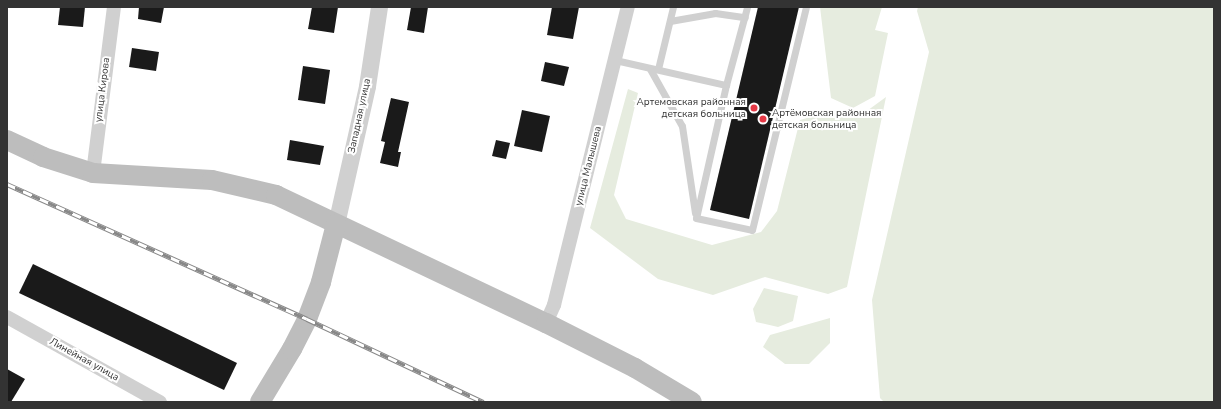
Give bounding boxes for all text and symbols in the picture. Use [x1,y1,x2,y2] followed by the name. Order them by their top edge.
[93,57,113,123] street label: улица Кирова
[346,78,374,154] street label: Западная улица
[637,96,746,120] place label: Артемовская районная детская больница
[749,103,759,113] marker: Артемовская районная детская больница
[772,107,881,130] place label: Артёмовская районная детская больница
[757,113,769,125] marker: Артёмовская районная детская больница
[573,125,605,207] street label: улица Малышева
[47,336,121,384] street label: Линейная улица

